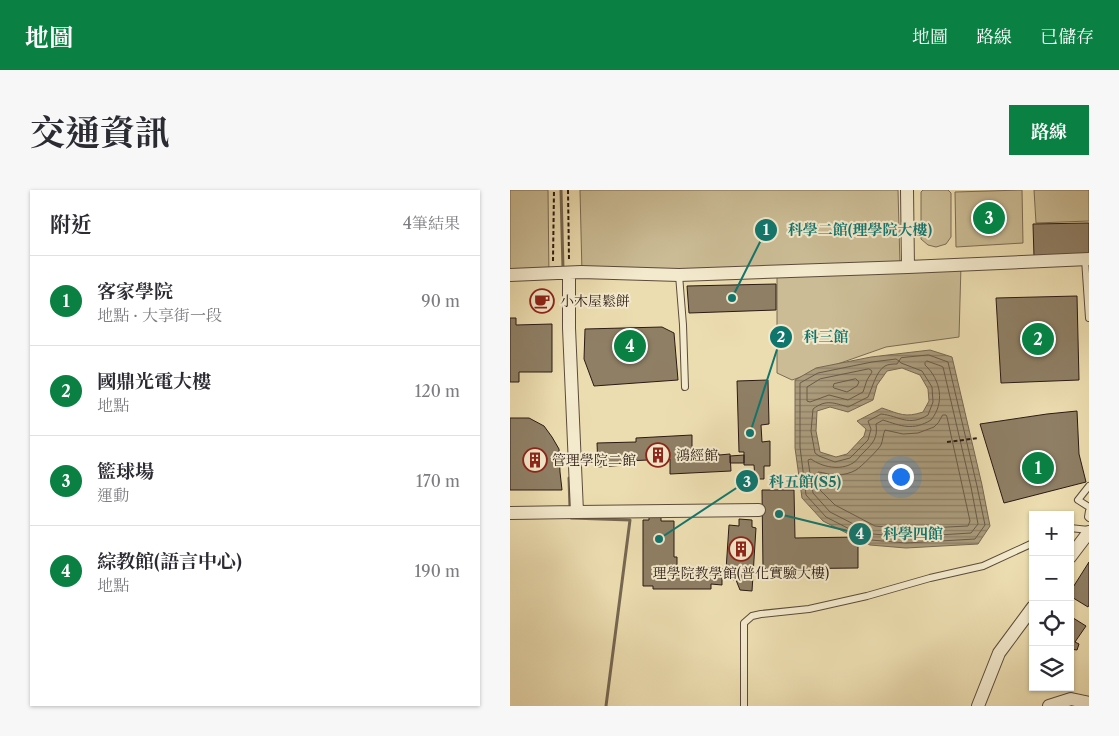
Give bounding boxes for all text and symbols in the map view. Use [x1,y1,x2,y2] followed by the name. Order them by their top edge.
[25,23,73,52] text: 地圖
[912,26,948,48] text: 地圖
[976,26,1012,48] text: 路線
[1040,26,1094,48] text: 已儲存
[1009,105,1089,155] button: 路線
[30,111,170,154] text: 交通資訊
[973,199,1005,237] pin: 3
[50,212,92,237] text: 附近
[403,213,460,233] text: 4筆結果
[753,215,942,245] callout: 科學二館(理學院大樓)
[763,220,770,239] text: 1
[788,220,932,239] text: 科學二館(理學院大樓)
[97,280,173,303] text: 客家學院
[529,288,555,314] cafe icon: 小木屋鬆餅
[62,291,70,311] text: 1
[421,291,460,311] text: 90 m
[560,292,630,310] place label: 小木屋鬆餅
[97,305,222,325] text: 地點 · 大享街一段
[1022,320,1054,358] pin: 2
[768,322,858,352] callout: 科三館
[614,327,646,365] pin: 4
[777,327,786,346] text: 2
[803,327,849,346] text: 科三館
[97,370,211,393] text: 國鼎光電大樓
[61,381,71,401] text: 2
[415,381,460,401] text: 120 m
[97,395,129,415] text: 地點
[645,442,671,468] building icon: 鴻經館
[676,446,718,464] place label: 鴻經館
[522,447,548,473] building icon: 管理學院二館
[1022,449,1054,487] pin: 1
[552,451,636,469] place label: 管理學院二館
[97,460,154,483] text: 籃球場
[888,464,914,490] your location
[734,466,851,496] callout: 科五館(S5)
[61,471,71,491] text: 3
[416,471,460,491] text: 170 m
[743,472,751,491] text: 3
[769,472,841,491] text: 科五館(S5)
[97,485,129,505] text: 運動
[1029,511,1074,691] map controls
[1029,511,1074,556] button: +
[848,519,953,549] callout: 科學四館
[856,524,865,543] text: 4
[883,524,943,543] text: 科學四館
[728,536,754,562] building icon: 理學院教學館(普化實驗大樓)
[97,550,242,573] text: 綜教館(語言中心)
[1029,556,1074,601] button: −
[61,561,71,581] text: 4
[415,561,460,581] text: 190 m
[653,564,829,582] place label: 理學院教學館(普化實驗大樓)
[97,575,129,595] text: 地點
[1029,601,1074,646] button: locate
[1029,646,1074,691] button: layers

